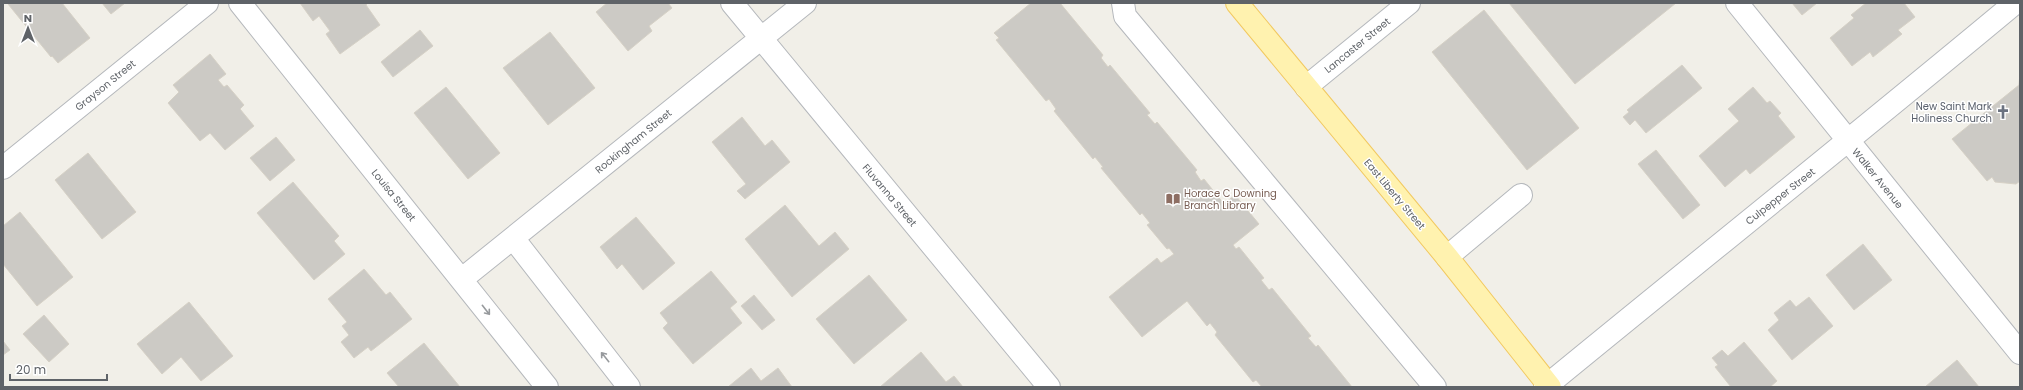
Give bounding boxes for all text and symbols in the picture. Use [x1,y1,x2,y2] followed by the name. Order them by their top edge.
[8,8,48,48] north arrow
[24,10,32,26] text: N
[1321,14,1394,77] street label: Lancaster Street
[72,56,139,114] street label: Grayson Street
[1911,99,1993,126] place label: New Saint Mark Holiness Church
[1995,104,2011,120] church icon: New Saint Mark Holiness Church
[592,106,675,177] street label: Rockingham Street
[1848,145,1907,212] street label: Walker Avenue
[1361,156,1429,233] street label: East Liberty Street
[859,161,921,230] street label: Fluvanna Street
[1742,164,1819,228] street label: Culpepper Street
[368,166,420,225] street label: Louisa Street
[1184,186,1277,213] place label: Horace C Downing Branch Library
[1165,191,1181,207] library icon: Horace C Downing Branch Library
[482,304,490,315] one-way arrow
[601,351,609,362] one-way arrow
[10,356,107,382] scale bar
[16,361,46,378] text: 20 m

